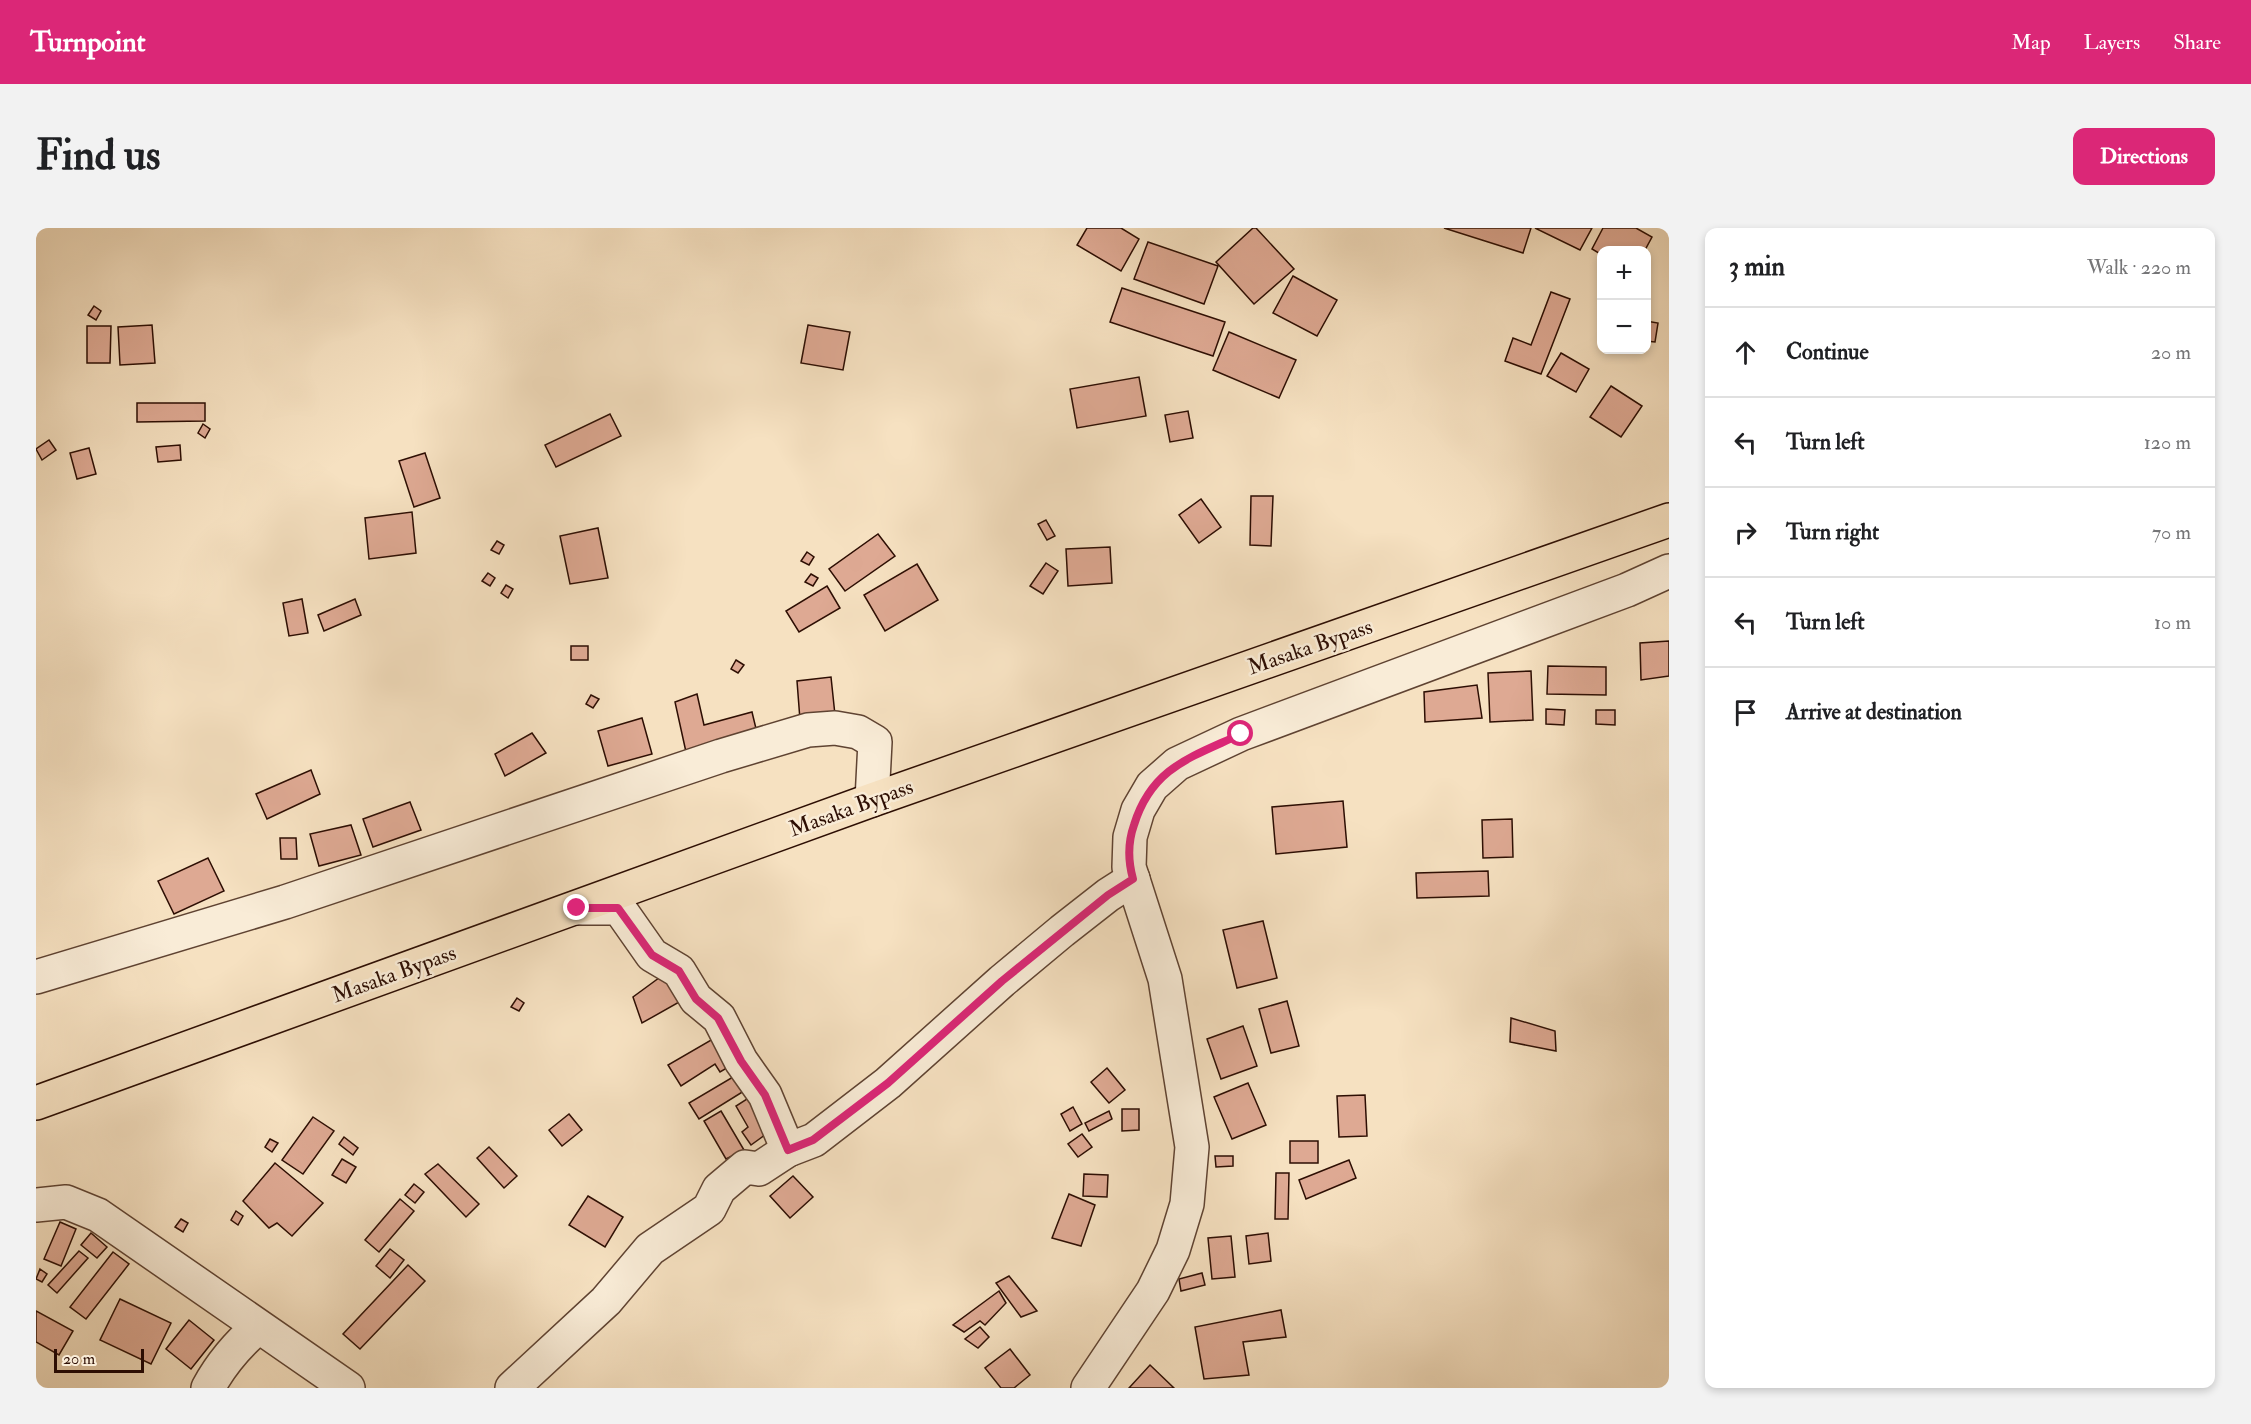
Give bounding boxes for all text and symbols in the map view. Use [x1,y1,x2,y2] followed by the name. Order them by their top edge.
[30,25,146,60] text: Turnpoint
[2011,29,2051,56] text: Map
[2084,29,2140,56] text: Layers
[2173,29,2221,56] text: Share
[2073,128,2215,185] button: Directions
[36,130,160,182] text: Find us
[1597,246,1651,354] map controls
[1597,246,1651,300] button: +
[1729,251,1785,283] text: 3 min
[2087,255,2191,280] text: Walk · 220 m
[1597,300,1651,354] button: −
[1729,336,1762,369] icon: ahead
[1786,338,1869,366] text: Continue
[2151,340,2191,365] text: 20 m
[1729,426,1762,459] icon: left
[1786,428,1865,456] text: Turn left
[2144,430,2191,455] text: 120 m
[1729,516,1762,549] icon: right
[1786,518,1879,546] text: Turn right
[2152,520,2191,545] text: 70 m
[1729,606,1762,639] icon: left
[1786,608,1865,636] text: Turn left
[2154,610,2191,635] text: 10 m
[1244,613,1376,682] street label: Masaka Bypass
[1729,696,1762,729] icon: arrive
[1786,698,1962,726] text: Arrive at destination
[1227,720,1253,746] route start
[785,773,917,844] street label: Masaka Bypass
[563,894,589,920] route end
[328,939,460,1010] street label: Masaka Bypass
[54,1346,144,1374] scale bar
[63,1349,95,1369] text: 20 m

